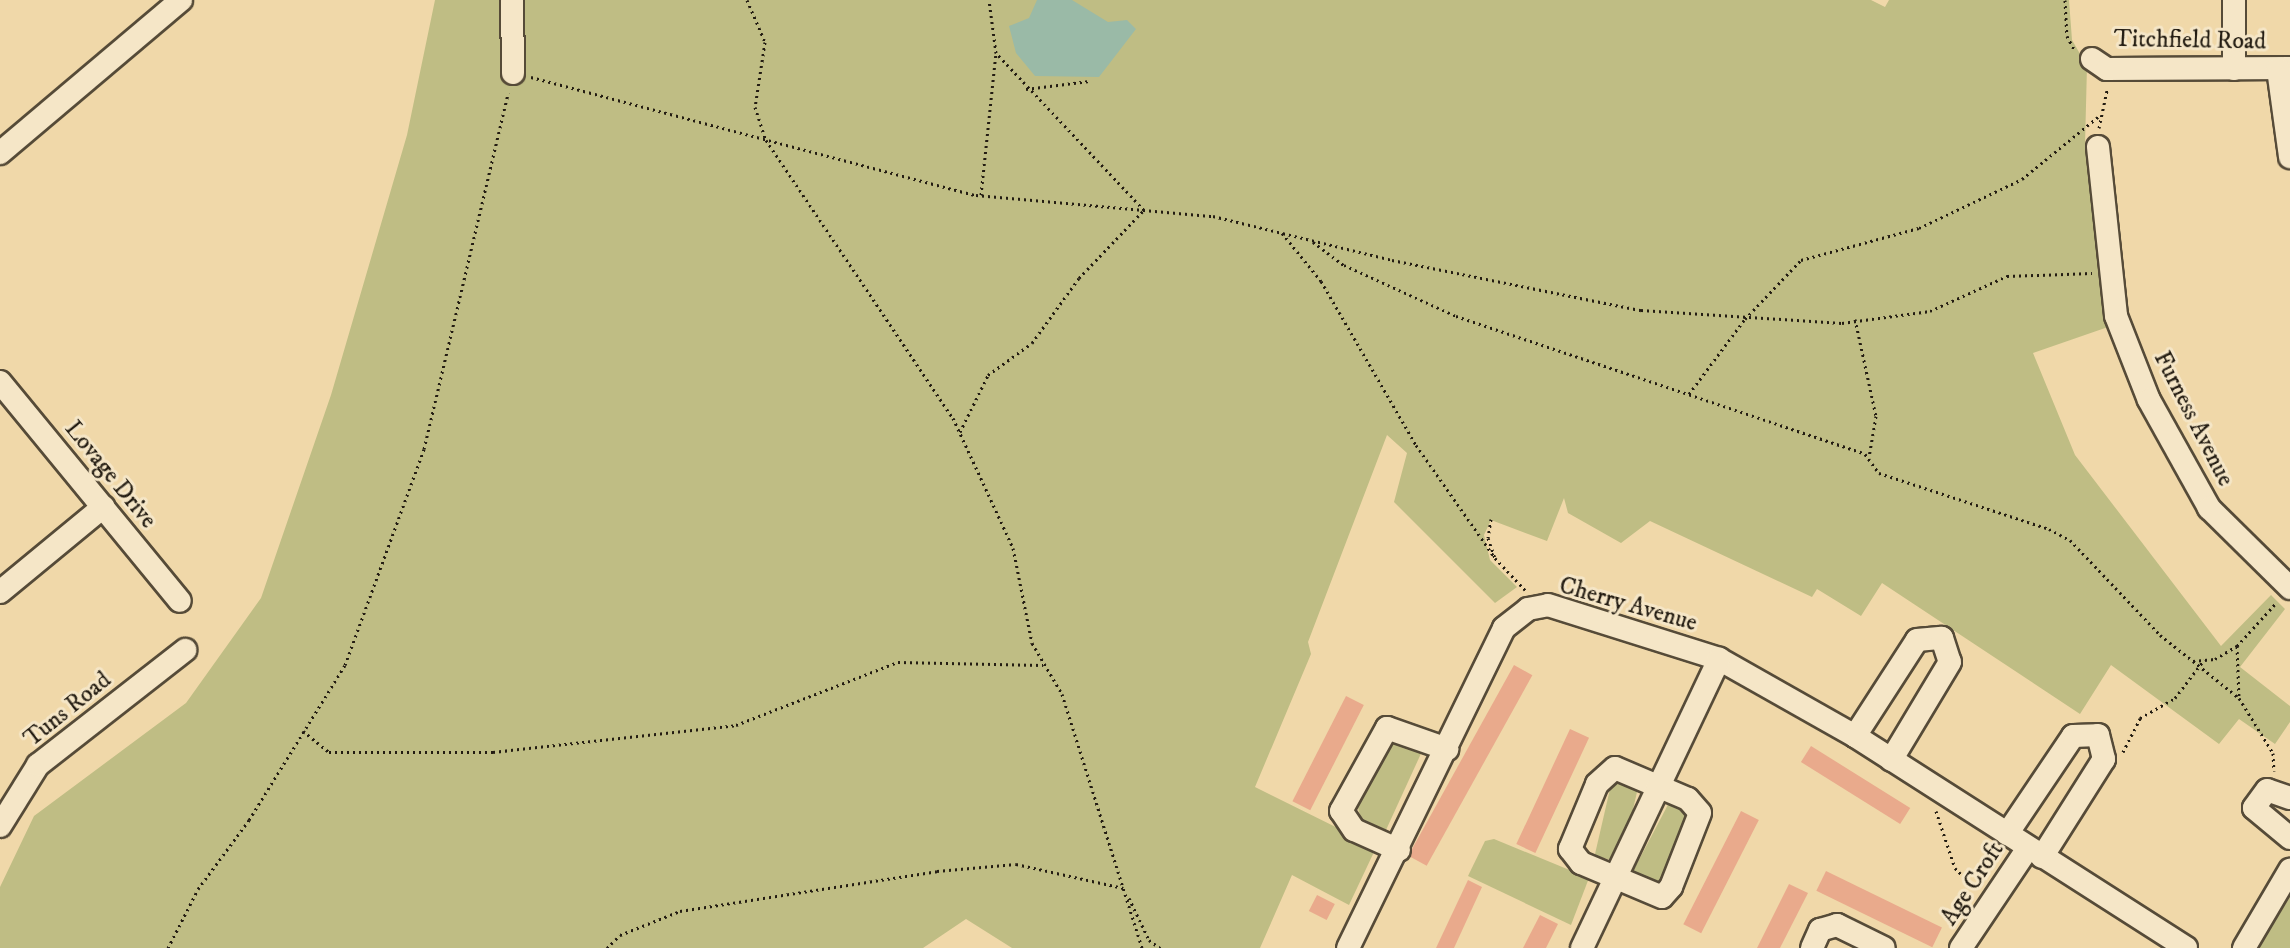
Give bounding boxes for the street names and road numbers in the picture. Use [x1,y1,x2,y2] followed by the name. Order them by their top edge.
[2114,25,2266,57] street label: Titchfield Road
[2147,347,2239,491] street label: Furness Avenue
[58,415,162,535] street label: Lovage Drive
[1556,572,1700,638] street label: Cherry Avenue
[19,666,117,754] street label: Tuns Road
[1935,837,2011,931] street label: Age Croft

